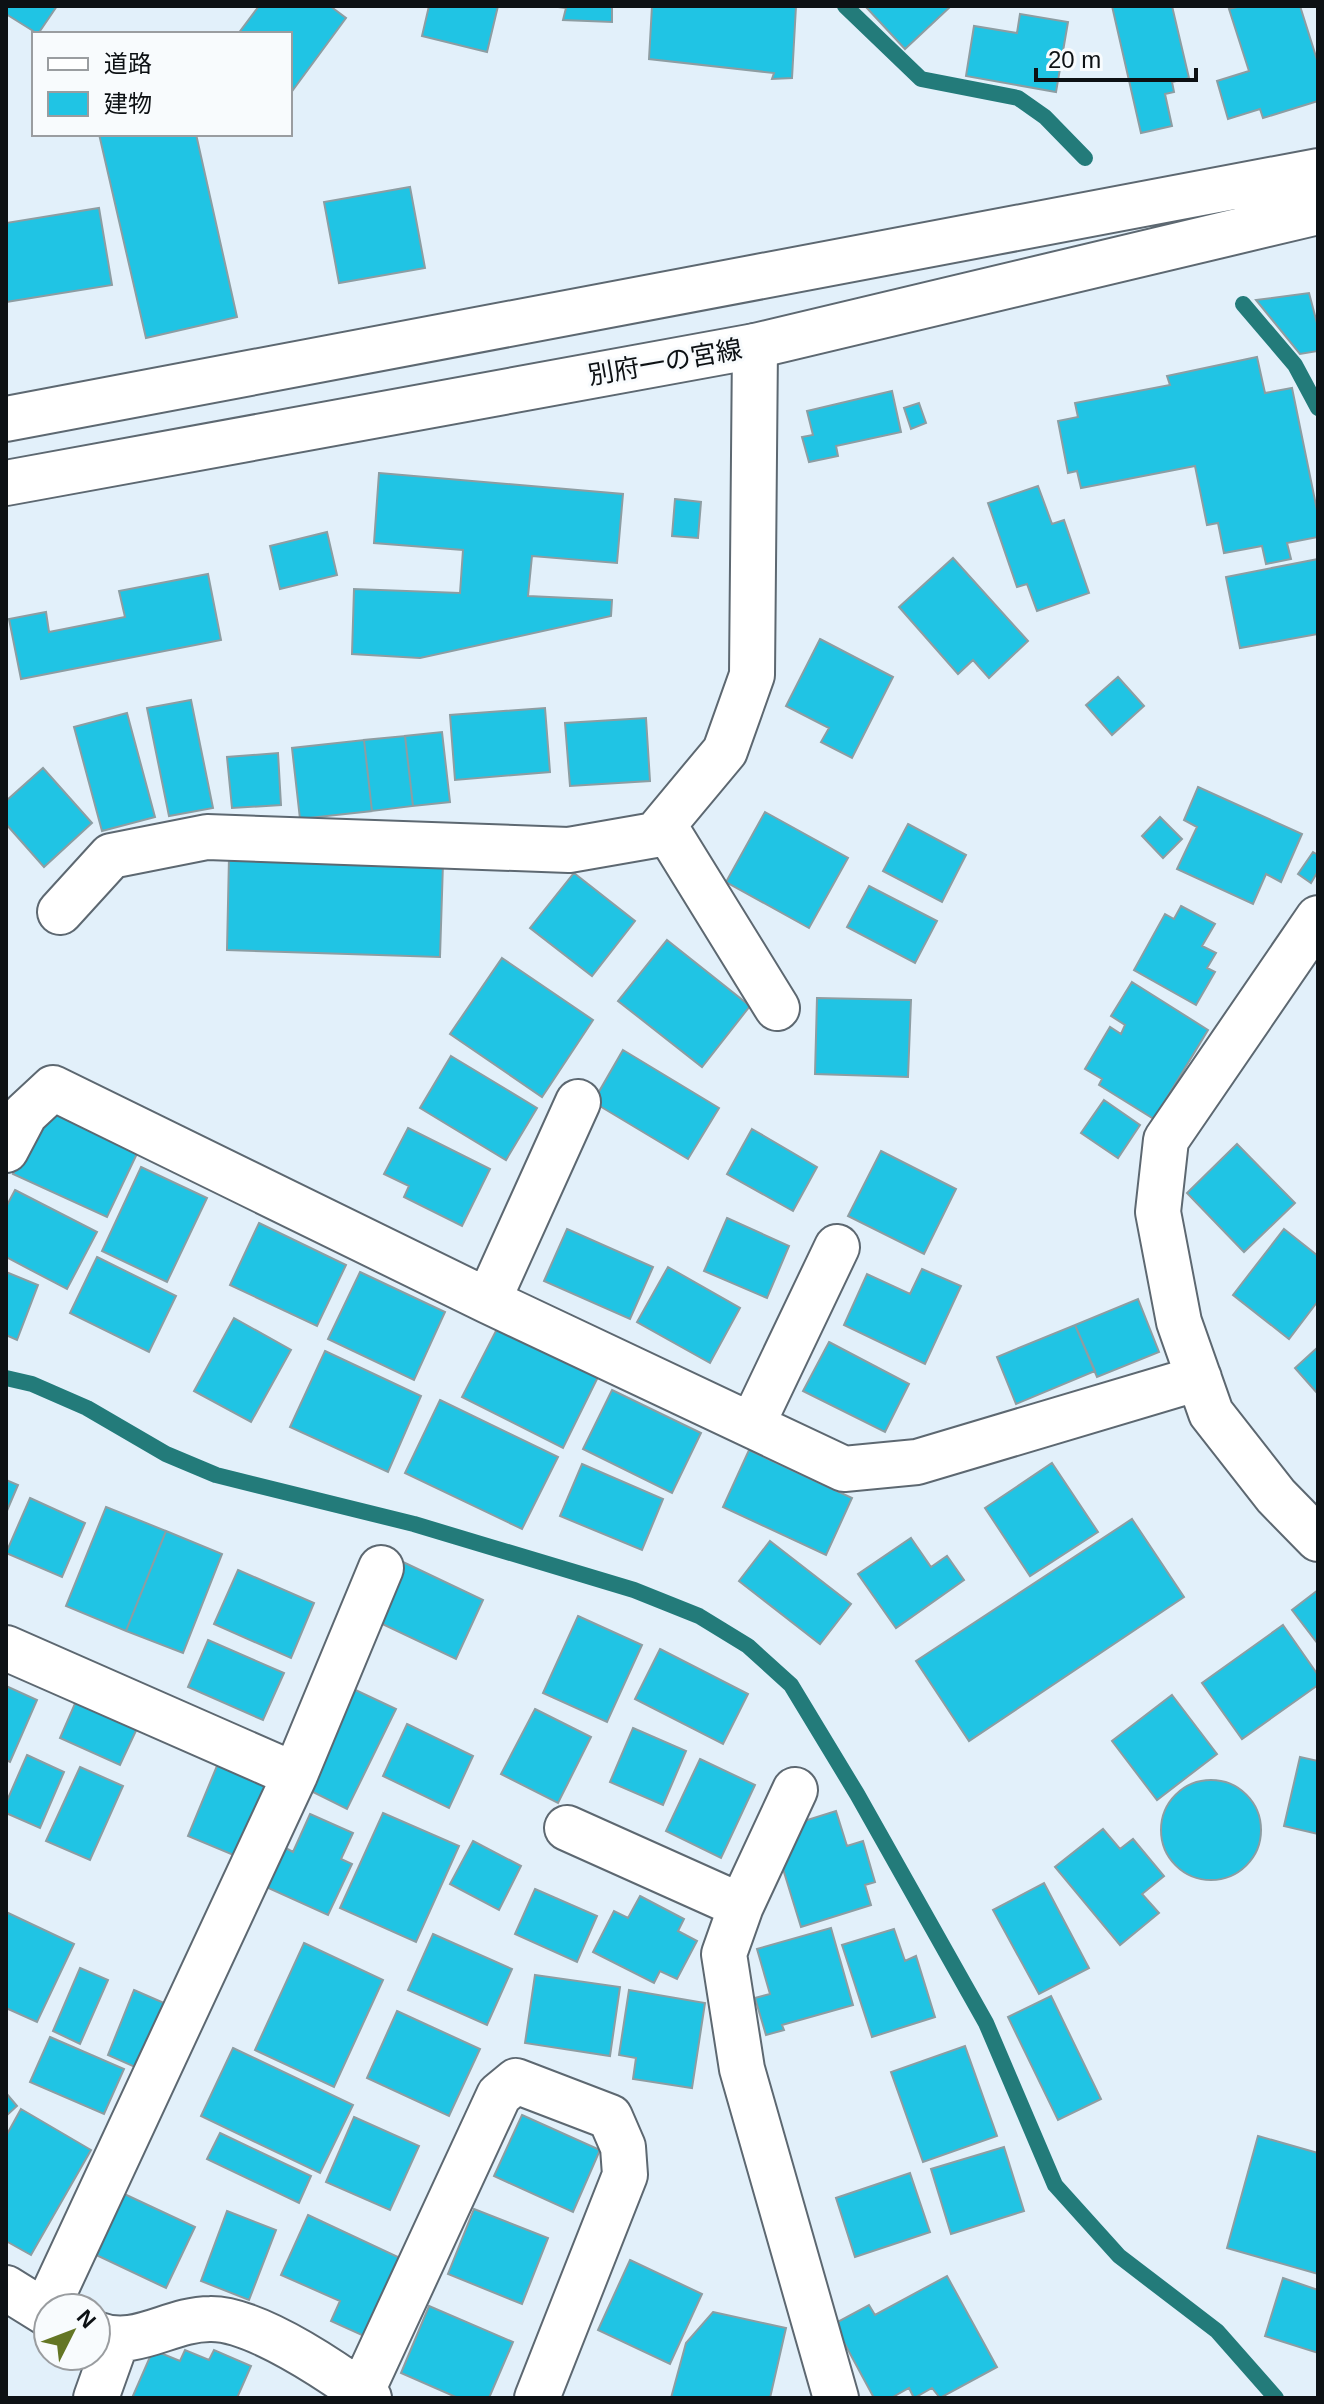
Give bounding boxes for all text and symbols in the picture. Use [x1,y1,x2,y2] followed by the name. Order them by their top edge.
[32,32,292,136] legend
[1036,32,1196,82] scale bar
[1048,46,1101,73] text: 20 m
[104,50,152,77] text: 道路
[104,90,152,117] text: 建物
[586,334,744,390] street label: 別府一の宮線
[32,2292,112,2372] north arrow
[72,2305,101,2333] text: N

